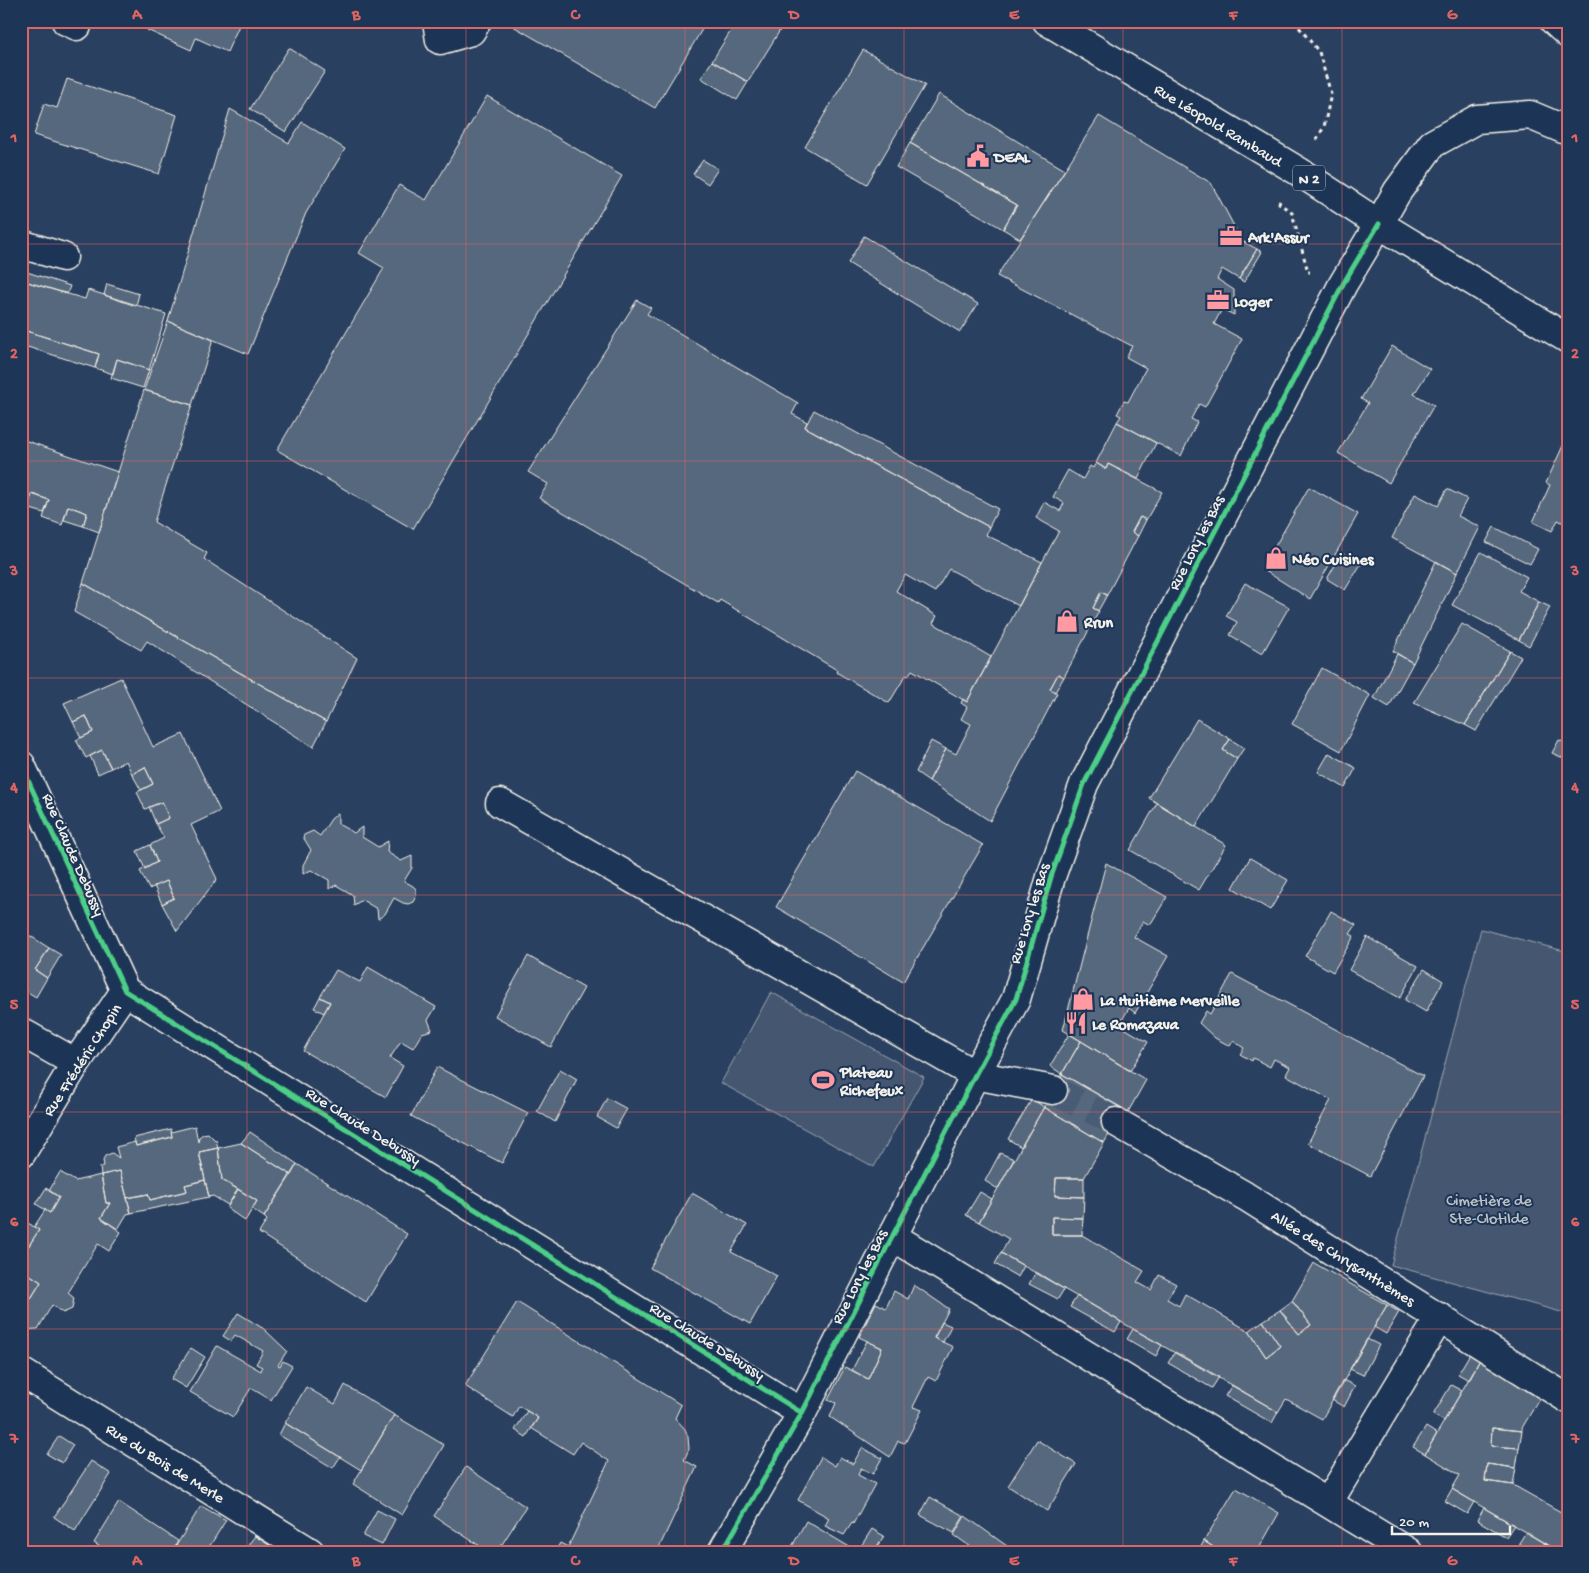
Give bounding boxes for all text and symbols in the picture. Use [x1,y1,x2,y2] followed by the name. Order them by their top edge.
[131,7,143,26] text: A
[351,7,361,26] text: B
[570,7,581,26] text: C
[787,7,800,26] text: D
[1009,7,1020,26] text: E
[1228,7,1239,26] text: F
[1447,7,1458,26] text: G
[1150,81,1286,174] street label: Rue Léopold Rambaud
[10,130,17,149] text: 1
[1571,130,1578,149] text: 1
[965,143,991,169] public building icon: DEAL
[992,150,1031,169] place label: DEAL
[1293,166,1325,190] road number: N 2
[1218,223,1244,249] office icon: Ark'Assur
[1247,230,1311,249] place label: Ark'Assur
[1205,287,1231,313] office icon: Loger
[1234,294,1274,313] place label: Loger
[10,346,18,365] text: 2
[1571,346,1579,365] text: 2
[1166,492,1231,594] street label: Rue Lory les Bas
[1263,545,1289,571] shop icon: Néo Cuisines
[1292,552,1375,571] place label: Néo Cuisines
[9,563,18,582] text: 3
[1570,563,1579,582] text: 3
[1054,608,1080,634] shop icon: Rrun
[1083,615,1114,634] place label: Rrun
[9,780,18,799] text: 4
[1570,780,1579,799] text: 4
[36,791,107,920] street label: Rue Claude Debussy
[1007,861,1056,966] street label: Rue Lory les Bas
[1070,986,1096,1012] shop icon: La Huitième Merveille
[1100,993,1240,1012] place label: La Huitième Merveille
[10,997,19,1016] text: 5
[1571,997,1580,1016] text: 5
[40,1001,128,1121] street label: Rue Frédéric Chopin
[1063,1010,1089,1036] restaurant icon: Le Romazava
[1092,1017,1180,1036] place label: Le Romazava
[839,1065,904,1102] place label: Plateau Richefeux
[810,1067,836,1093] sports icon: Plateau Richefeux
[301,1085,423,1171] street label: Rue Claude Debussy
[1446,1193,1532,1230] park label: Cimetière de Ste-Clotilde
[1267,1208,1419,1313] street label: Allée des Chrysanthèmes
[10,1214,19,1233] text: 6
[1571,1214,1580,1233] text: 6
[829,1226,894,1328] street label: Rue Lory les Bas
[645,1300,767,1386] street label: Rue Claude Debussy
[101,1421,228,1510] street label: Rue du Bois de Merle
[9,1431,19,1450] text: 7
[1570,1431,1580,1450] text: 7
[1392,1503,1509,1535] scale bar
[1399,1514,1429,1532] text: 20 m
[131,1553,143,1572] text: A
[351,1553,361,1572] text: B
[570,1553,581,1572] text: C
[787,1553,800,1572] text: D
[1009,1553,1020,1572] text: E
[1228,1553,1239,1572] text: F
[1447,1553,1458,1572] text: G

